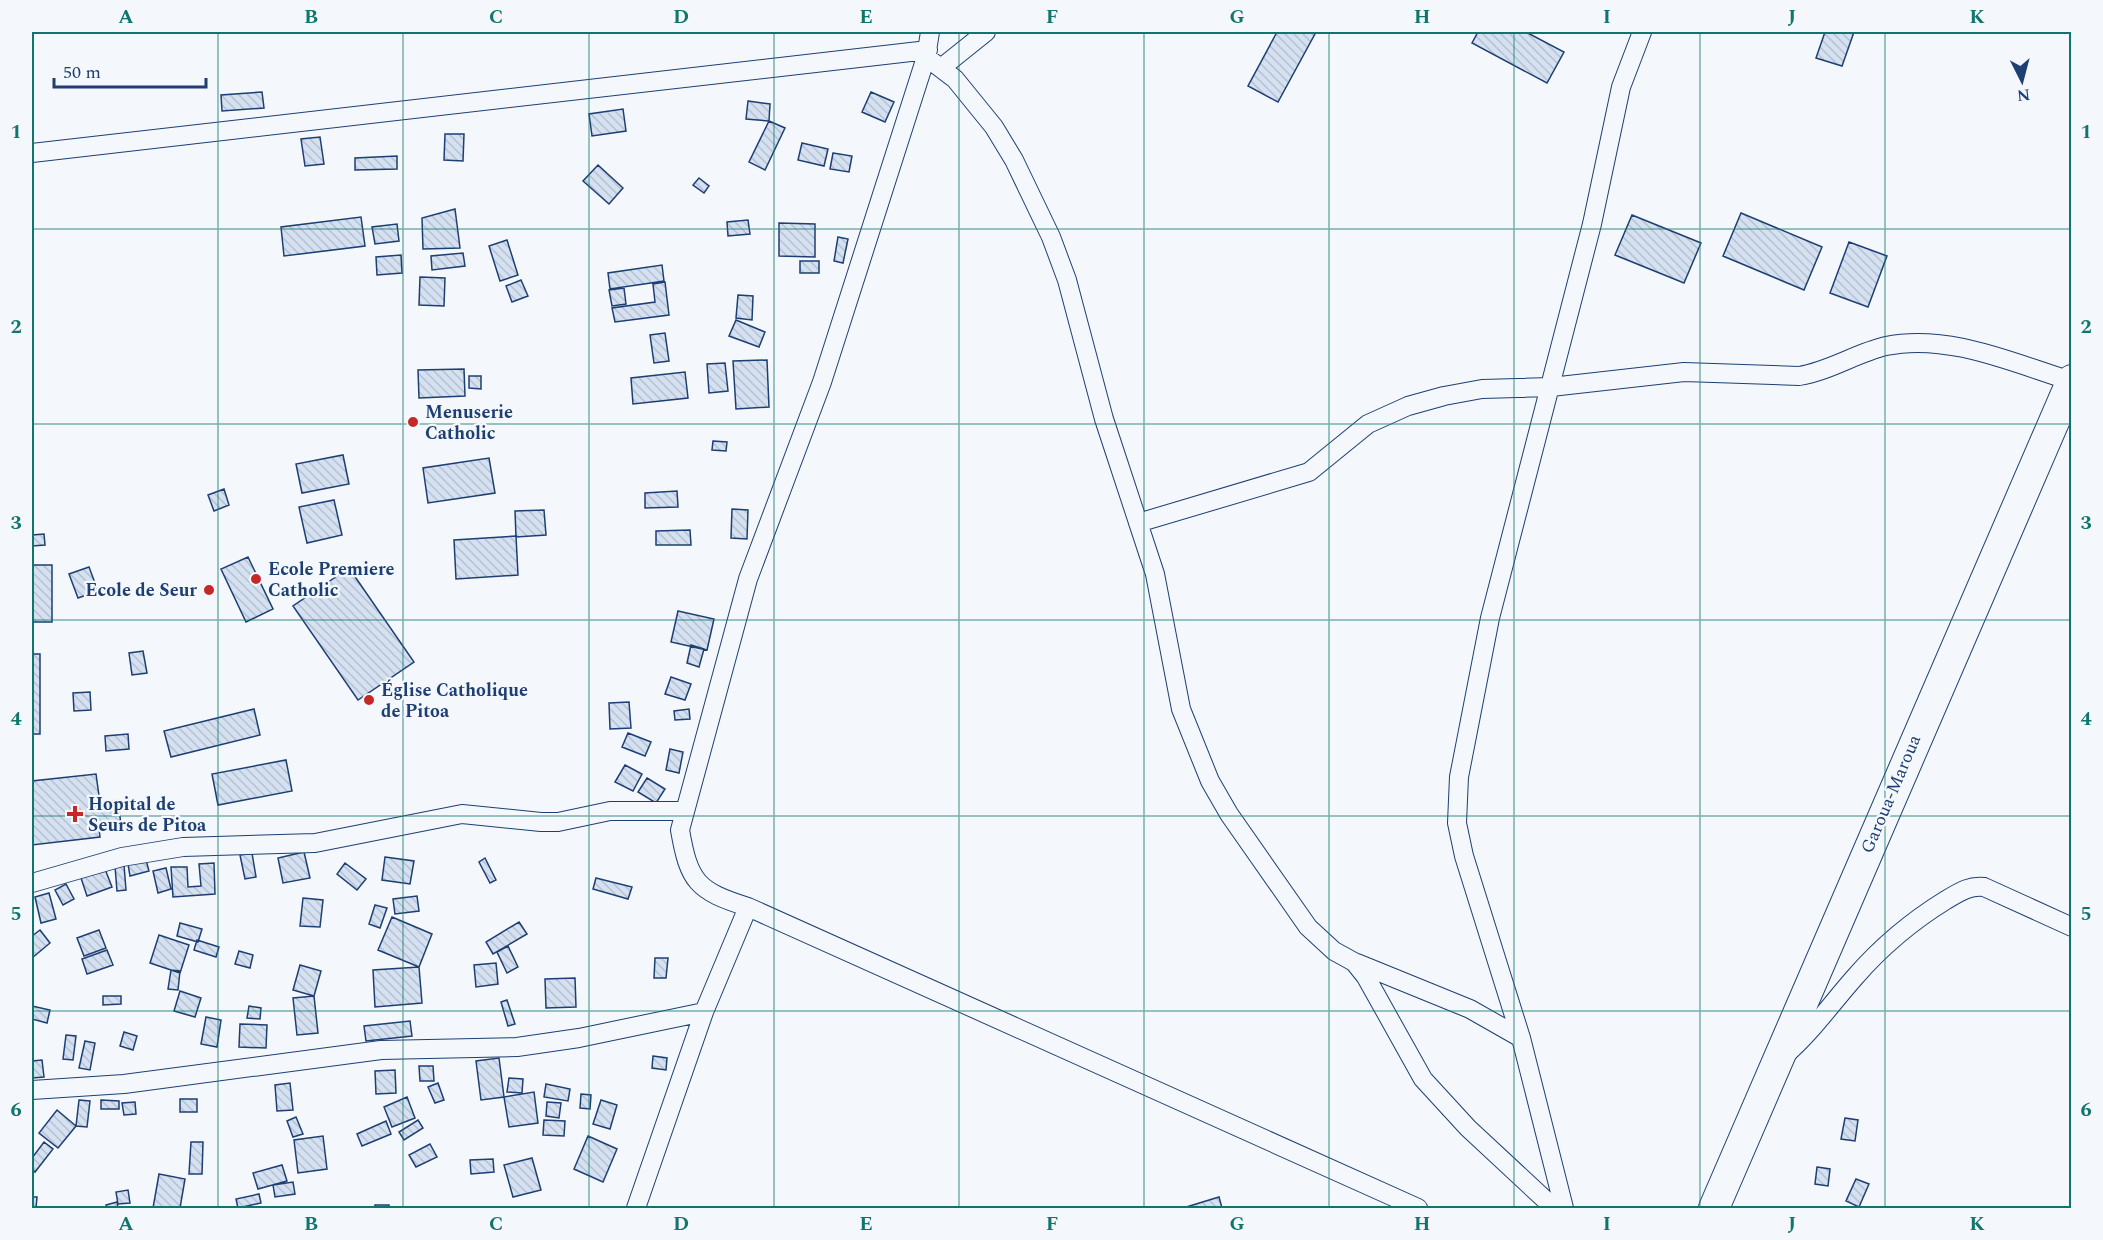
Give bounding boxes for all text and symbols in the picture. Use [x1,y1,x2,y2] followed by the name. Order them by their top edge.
[118,2,134,32] text: A
[304,2,318,32] text: B
[489,2,503,32] text: C
[673,2,689,32] text: D
[859,2,873,32] text: E
[1046,2,1058,32] text: F
[1229,2,1245,32] text: G
[1414,2,1430,32] text: H
[1603,2,1611,32] text: I
[1788,2,1796,32] text: J
[1969,2,1985,32] text: K
[54,51,206,89] scale bar
[1992,51,2052,111] north arrow
[63,59,101,86] text: 50 m
[2016,82,2031,108] text: N
[10,117,22,147] text: 1
[2080,117,2092,147] text: 1
[10,312,22,342] text: 2
[2080,312,2092,342] text: 2
[425,399,513,447] place label: Menuserie Catholic
[406,415,420,429] marker: Menuserie Catholic
[10,508,22,538] text: 3
[2080,508,2092,538] text: 3
[268,556,395,604] place label: Ecole Premiere Catholic
[249,572,263,586] marker: Ecole Premiere Catholic
[85,577,197,604] place label: Ecole de Seur
[202,583,216,597] marker: Ecole de Seur
[381,677,528,725] place label: Église Catholique de Pitoa
[362,693,376,707] marker: Église Catholique de Pitoa
[10,704,22,734] text: 4
[2080,704,2092,734] text: 4
[1854,730,1928,858] street label: Garoua-Maroua
[88,791,207,839] place label: Hopital de Seurs de Pitoa
[66,805,84,823] marker: Hopital de Seurs de Pitoa
[10,899,22,929] text: 5
[2080,899,2092,929] text: 5
[10,1095,22,1125] text: 6
[2080,1095,2092,1125] text: 6
[118,1209,134,1239] text: A
[304,1209,318,1239] text: B
[489,1209,503,1239] text: C
[673,1209,689,1239] text: D
[859,1209,873,1239] text: E
[1046,1209,1058,1239] text: F
[1229,1209,1245,1239] text: G
[1414,1209,1430,1239] text: H
[1603,1209,1611,1239] text: I
[1788,1209,1796,1239] text: J
[1969,1209,1985,1239] text: K

